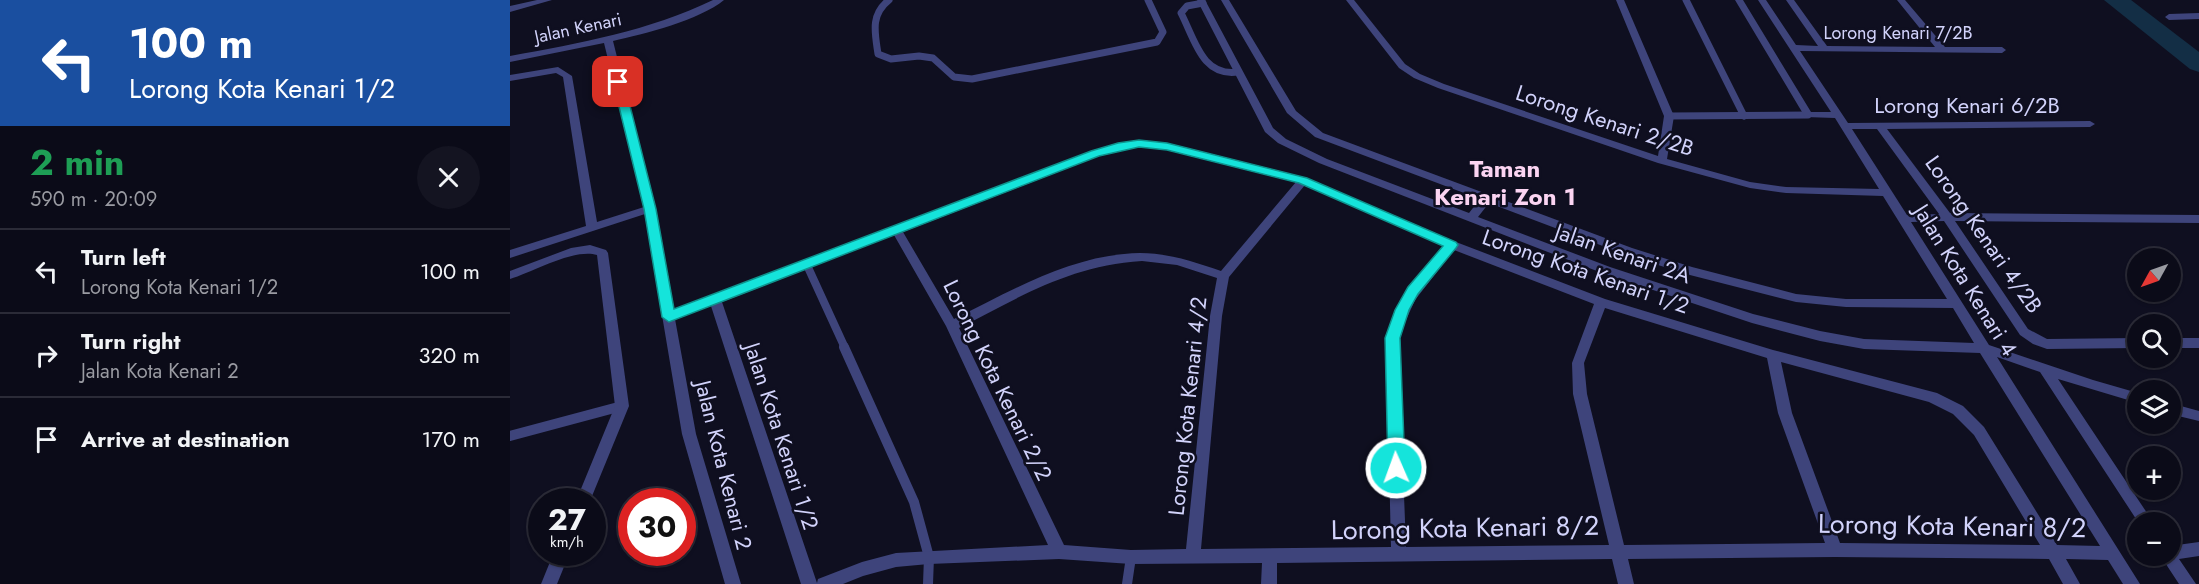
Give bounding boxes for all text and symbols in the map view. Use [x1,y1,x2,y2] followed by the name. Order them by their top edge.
[530,6,624,50] street label: Jalan Kenari
[129,13,253,74] text: 100 m
[1823,20,1973,46] street label: Lorong Kenari 7/2B
[30,24,108,102] icon: left
[592,56,643,107] pin
[601,65,634,98] icon: arrive
[129,69,395,108] text: Lorong Kota Kenari 1/2
[1512,76,1698,164] street label: Lorong Kenari 2/2B
[1874,89,2060,121] street label: Lorong Kenari 6/2B
[30,136,125,188] text: 2 min
[417,146,480,209] button: close
[1918,149,2050,319] street label: Lorong Kenari 4/2B
[1434,151,1576,214] district label: Taman Kenari Zon 1
[30,185,157,214] text: 590 m · 20:09
[1905,195,2026,362] street label: Jalan Kota Kenari 4
[1548,214,1696,291] street label: Jalan Kenari 2A
[1478,221,1694,321] street label: Lorong Kota Kenari 1/2
[81,241,166,273] text: Turn left
[2127,248,2181,302] north arrow
[2127,248,2181,566] map controls
[30,255,63,288] icon: left
[420,255,480,287] text: 100 m
[81,273,278,302] text: Lorong Kota Kenari 1/2
[935,274,1061,486] street label: Lorong Kota Kenari 2/2
[1160,295,1214,517] street label: Lorong Kota Kenari 4/2
[2127,314,2181,368] button: search
[81,325,181,357] text: Turn right
[736,336,827,534] street label: Jalan Kota Kenari 1/2
[30,339,63,372] icon: right
[419,339,480,371] text: 320 m
[81,357,239,386] text: Jalan Kota Kenari 2
[687,374,761,553] street label: Jalan Kota Kenari 2
[2127,380,2181,434] button: layers
[30,423,63,456] icon: arrive
[81,423,290,455] text: Arrive at destination
[422,423,480,455] text: 170 m
[1364,436,1428,500] position arrow
[2127,446,2181,500] button: +
[618,488,696,566] speed limit sign: 30
[548,498,586,541] text: 27
[1817,504,2087,547] street label: Lorong Kota Kenari 8/2
[1330,506,1600,549] street label: Lorong Kota Kenari 8/2
[2127,512,2181,566] button: −
[550,531,584,553] text: km/h

